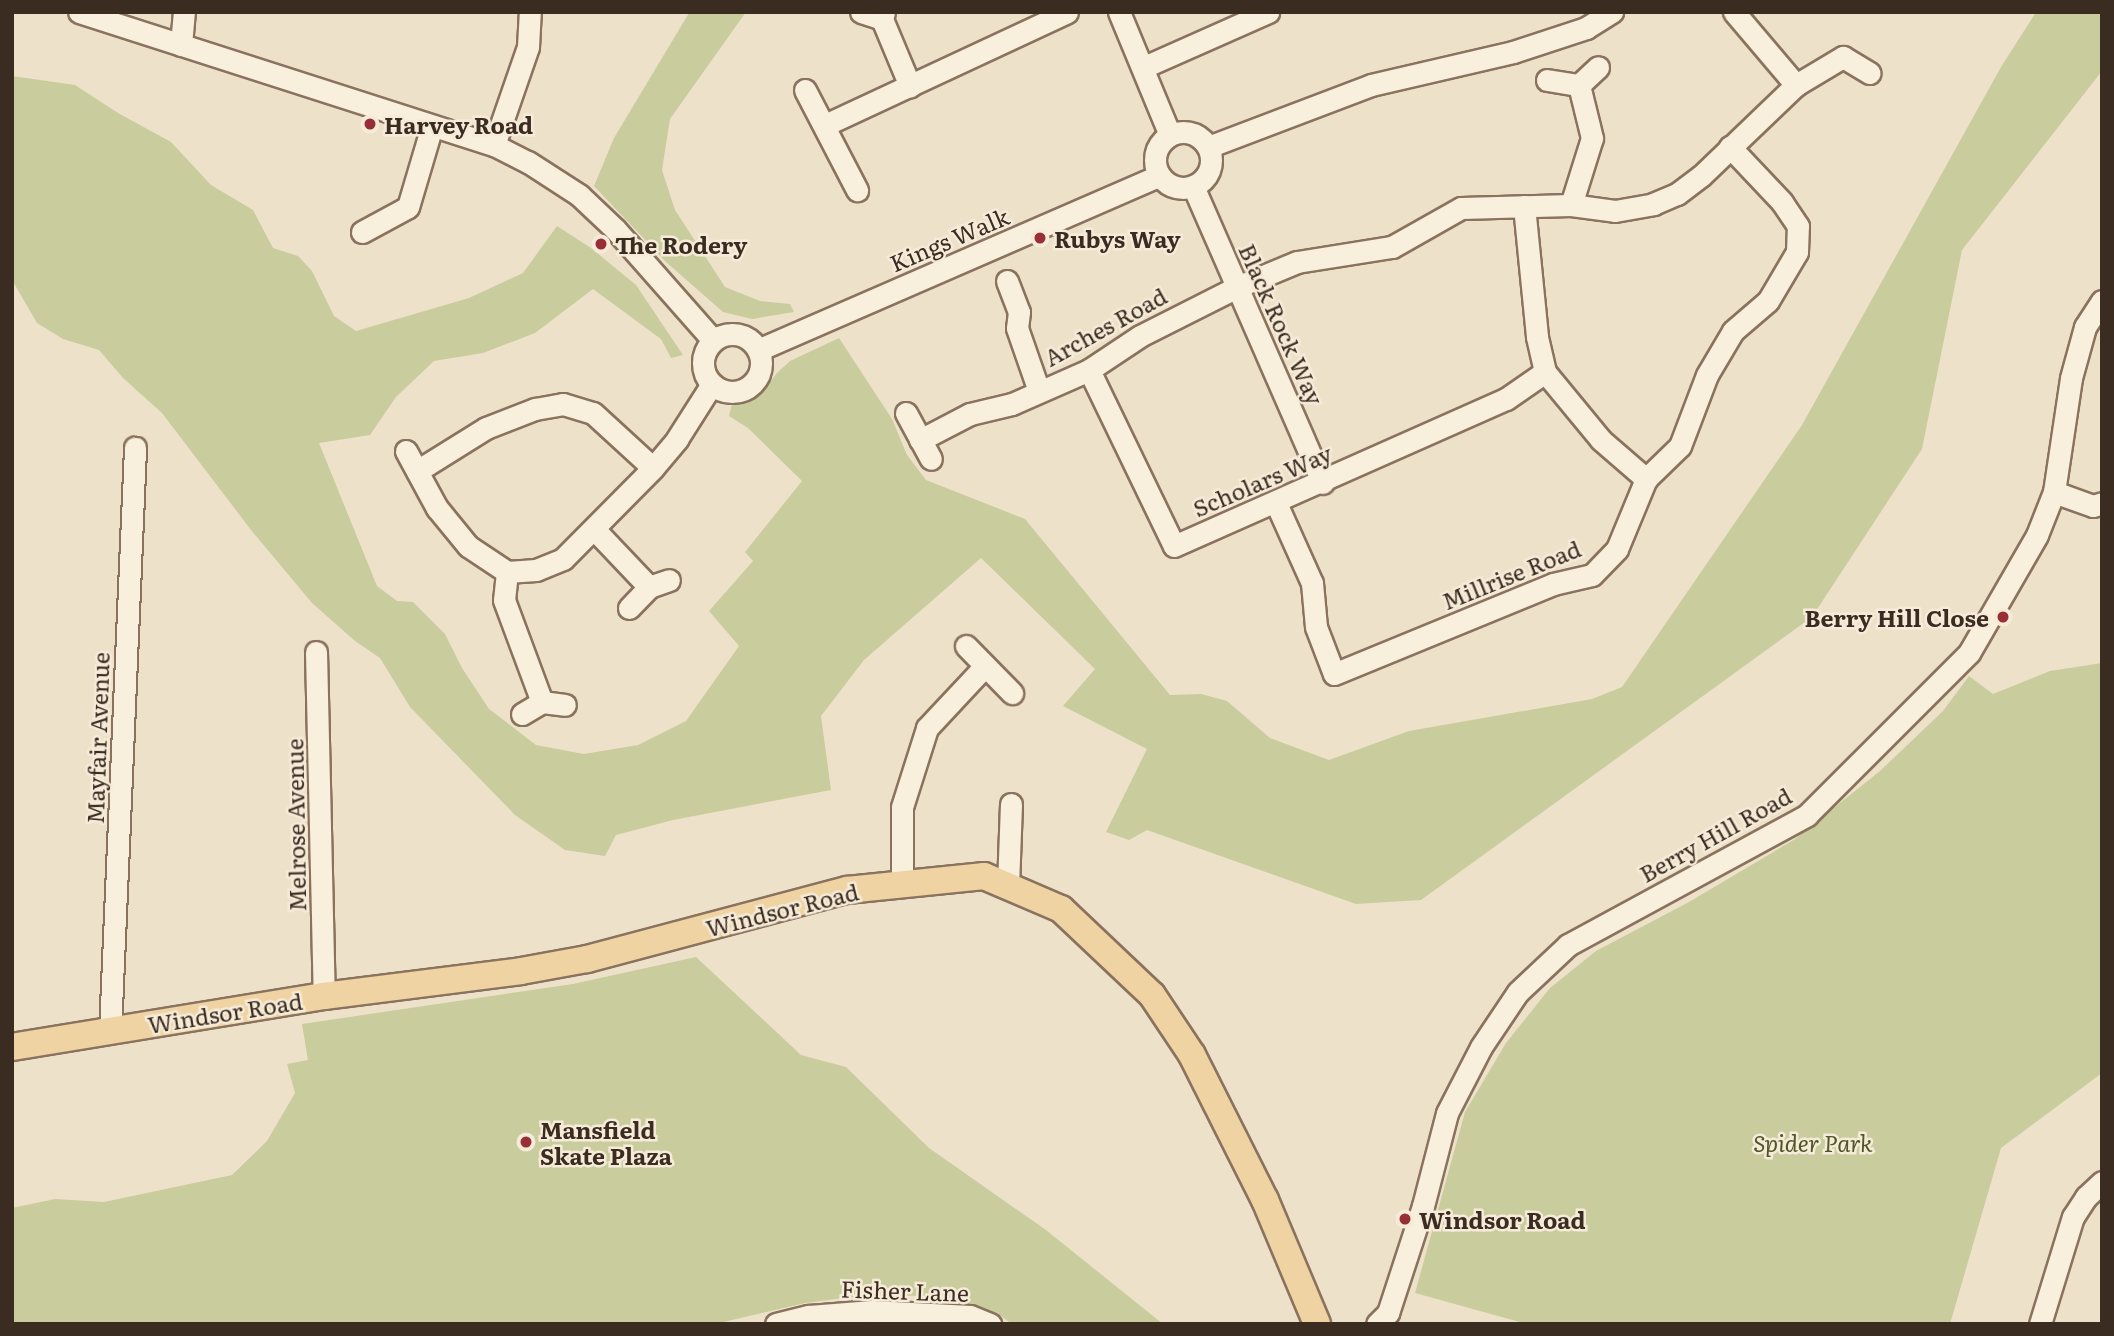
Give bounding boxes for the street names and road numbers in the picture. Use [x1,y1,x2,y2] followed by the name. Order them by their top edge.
[885,202,1013,276] street label: Kings Walk
[1234,239,1330,409] street label: Black Rock Way
[1039,281,1171,371] street label: Arches Road
[1188,438,1336,522] street label: Scholars Way
[1438,534,1584,614] street label: Millrise Road
[80,652,114,824] street label: Mayfair Avenue
[280,738,310,912] street label: Melrose Avenue
[1634,781,1796,887] street label: Berry Hill Road
[703,877,861,941] street label: Windsor Road
[146,986,304,1038] street label: Windsor Road
[840,1274,970,1306] street label: Fisher Lane

